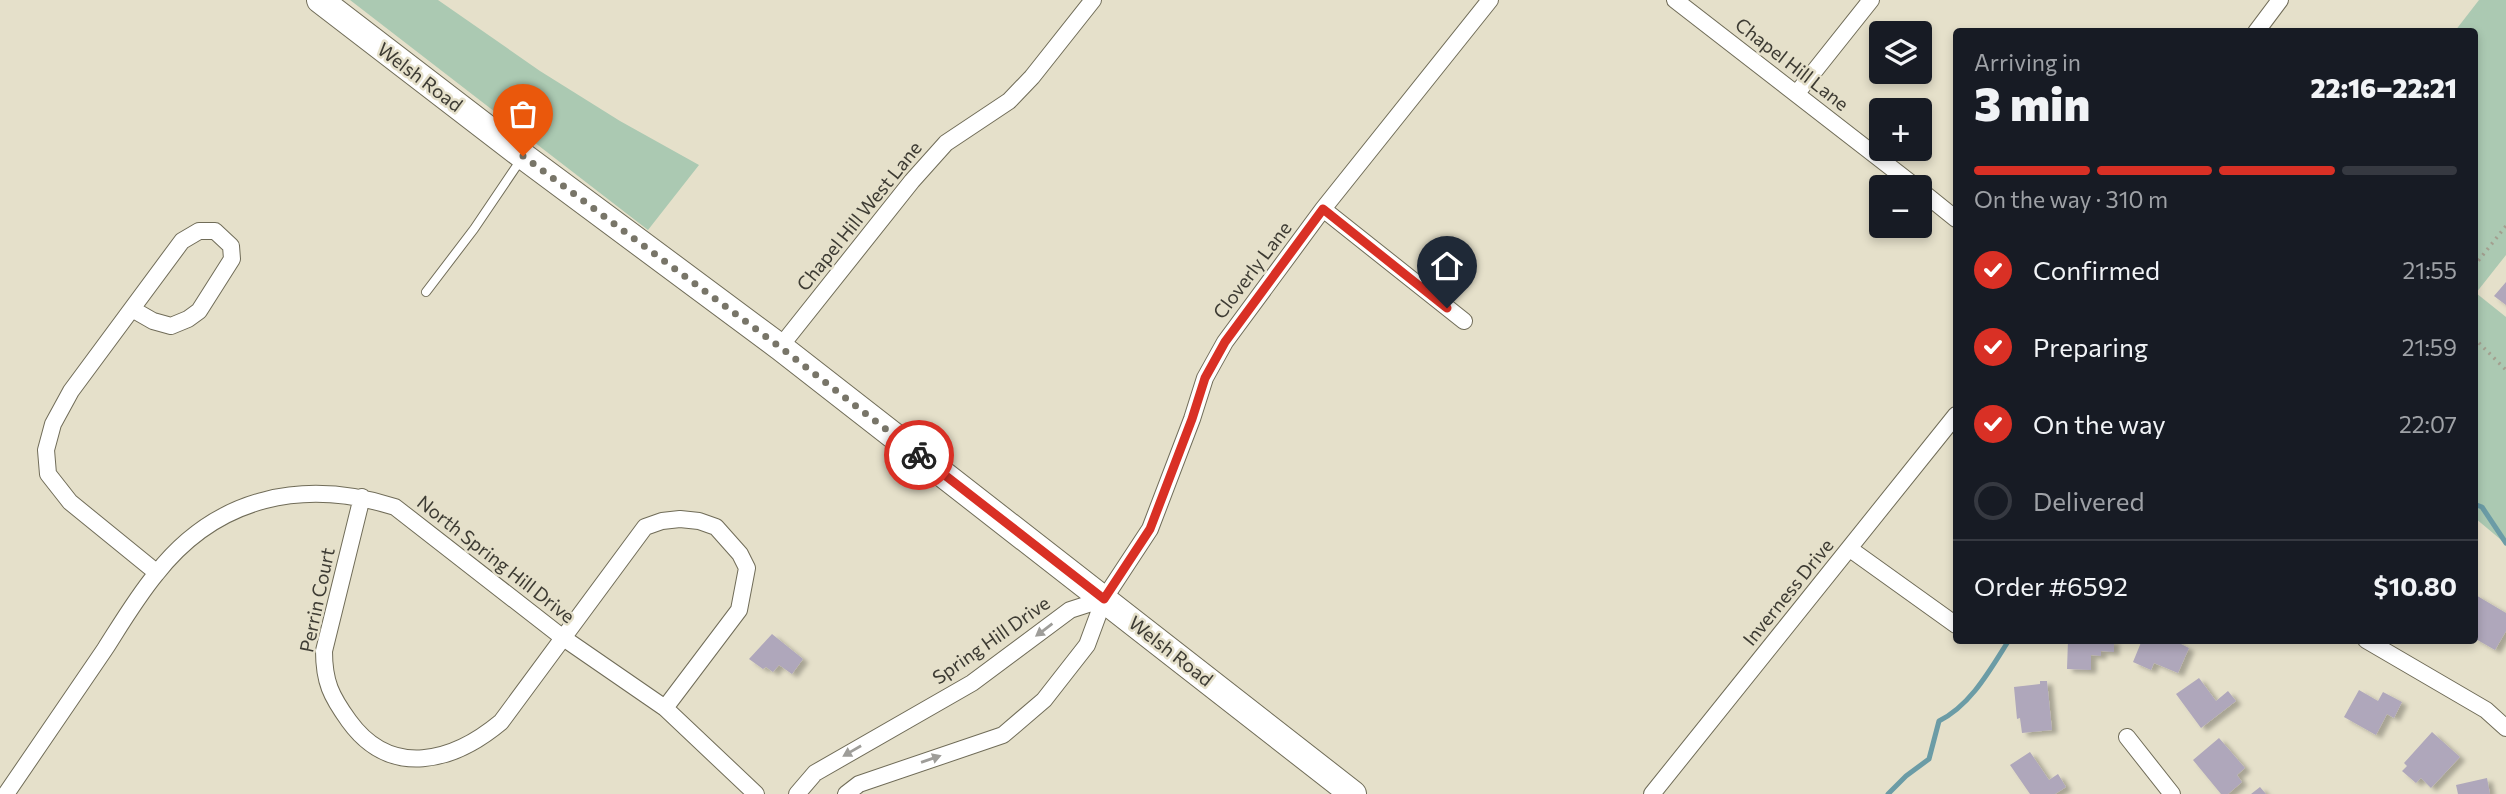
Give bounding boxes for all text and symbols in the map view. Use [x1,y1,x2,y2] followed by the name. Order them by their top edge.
[1731,12,1854,115] street label: Chapel Hill Lane
[1869,21,1932,238] map controls
[1869,21,1932,84] button: layers
[373,37,467,116] street label: Welsh Road
[1974,48,2081,76] text: Arriving in
[2311,72,2457,103] text: 22:16–22:21
[1974,74,2090,130] text: 3 min
[493,84,553,156] pin
[504,95,542,133] icon: bag
[1869,98,1932,161] button: +
[791,136,926,295] street label: Chapel Hill West Lane
[1869,175,1932,238] button: −
[1974,185,2168,213] text: On the way · 310 m
[1208,216,1296,323] street label: Cloverly Lane
[1417,236,1477,308] pin
[1428,247,1466,285] icon: home
[1974,251,2012,289] icon: check
[2033,254,2160,285] text: Confirmed
[2403,256,2457,284] text: 21:55
[1974,328,2012,366] icon: check
[2033,331,2148,362] text: Preparing
[2402,333,2457,361] text: 21:59
[1974,405,2012,443] icon: check
[2033,408,2166,439] text: On the way
[2399,410,2457,438] text: 22:07
[884,420,954,490] courier
[900,436,938,474] icon: bike
[2033,485,2144,516] text: Delivered
[413,490,580,627] street label: North Spring Hill Drive
[1738,534,1838,650] street label: Inverness Drive
[294,545,339,654] street label: Perrin Court
[1974,570,2128,601] text: Order #6592
[2374,570,2457,601] text: $10.80
[928,591,1054,689] street label: Spring Hill Drive
[1125,611,1218,691] street label: Welsh Road
[1035,622,1053,636] one-way arrow
[843,745,862,757] one-way arrow
[920,754,941,764] one-way arrow

